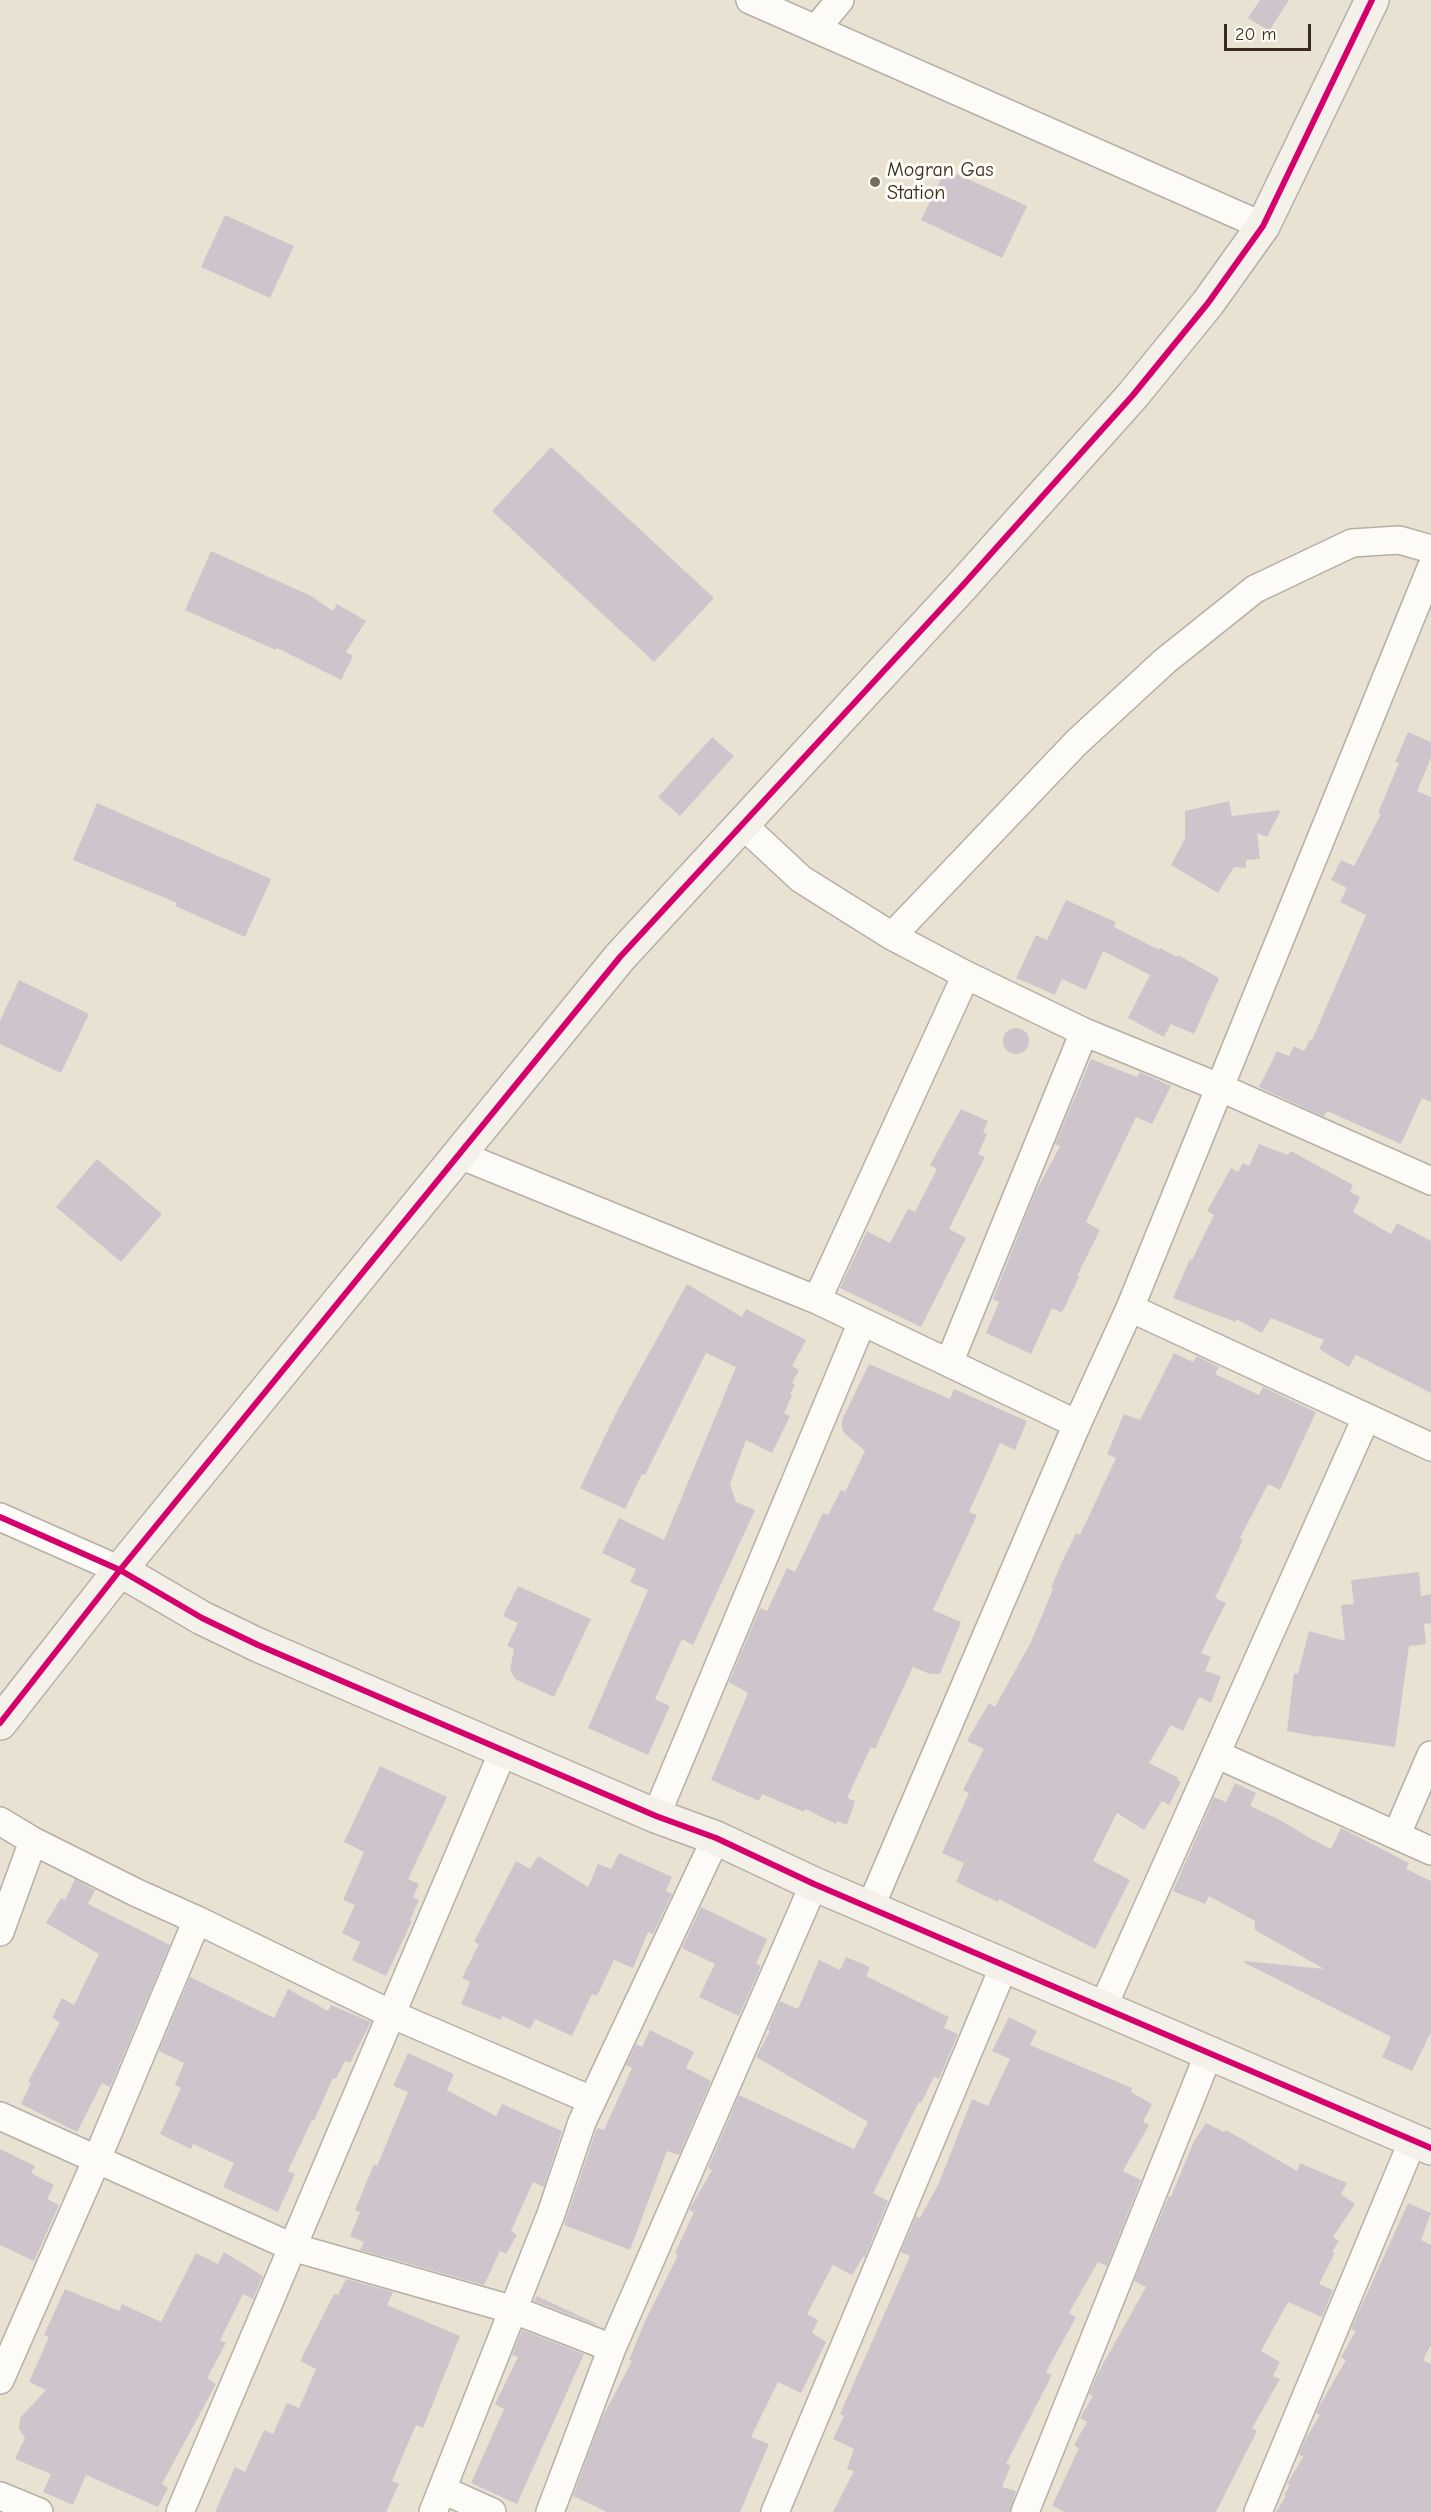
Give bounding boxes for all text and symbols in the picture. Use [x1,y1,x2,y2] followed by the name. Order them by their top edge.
[1227,12,1314,50] scale bar
[1235,24,1276,45] text: 20 m
[887,158,994,205] place label: Mogran Gas Station
[868,175,882,189] marker: Mogran Gas Station

